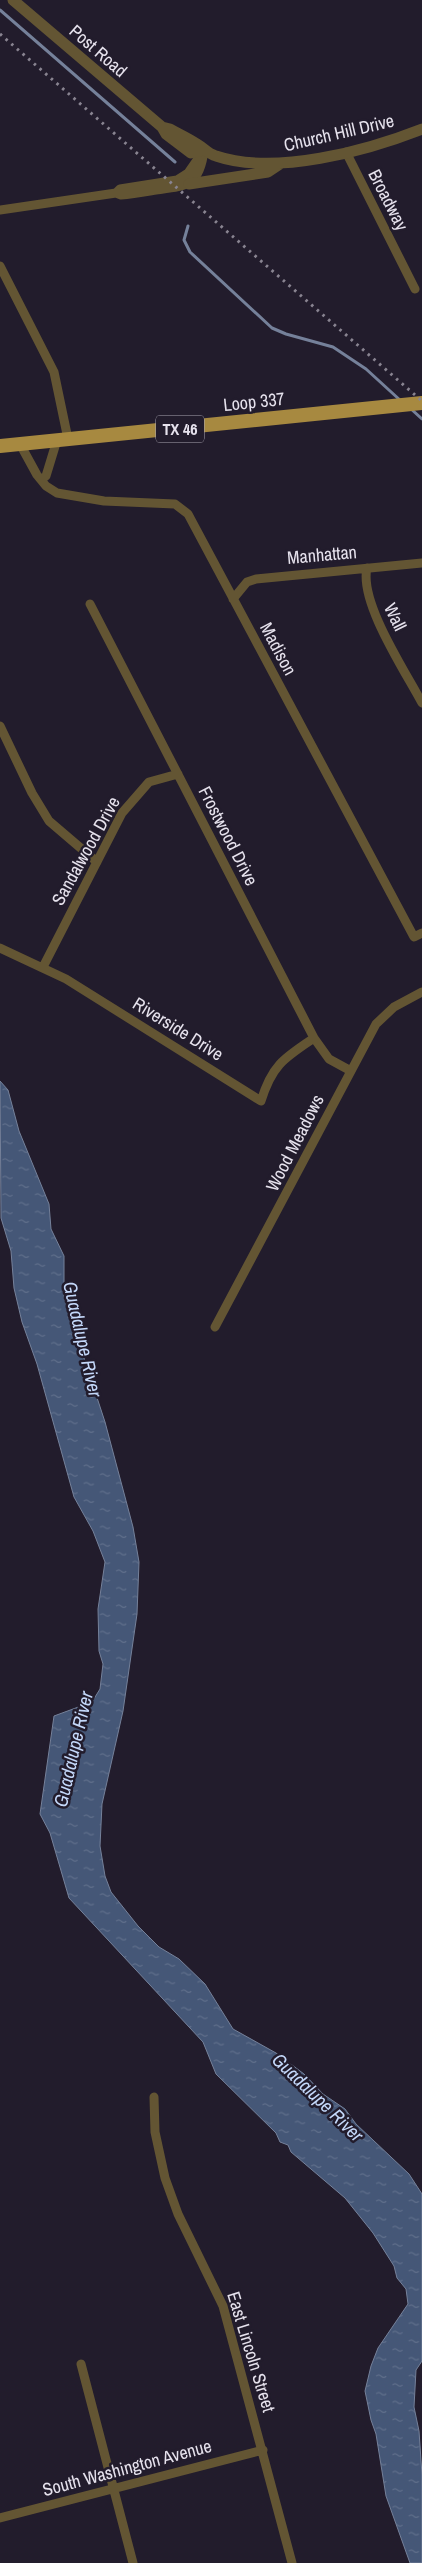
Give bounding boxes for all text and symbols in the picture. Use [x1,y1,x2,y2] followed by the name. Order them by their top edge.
[64,19,133,83] street label: Post Road
[281,108,396,157] street label: Church Hill Drive
[362,165,415,235] street label: Broadway
[222,386,286,417] street label: Loop 337
[156,416,204,442] road number: TX 46
[286,539,358,570] street label: Manhattan
[378,599,413,635] street label: Wall
[254,618,303,680] street label: Madison
[193,782,264,890] street label: Frostwood Drive
[45,792,126,910] street label: Sandalwood Drive
[128,991,228,1066] street label: Riverside Drive
[259,1090,330,1195] street label: Wood Meadows
[57,1279,109,1400] water label: Guadalupe River
[47,1688,99,1809] water label: Guadalupe River
[267,2047,370,2148] water label: Guadalupe River
[221,2289,282,2415] street label: East Lincoln Street
[40,2433,214,2502] street label: South Washington Avenue

